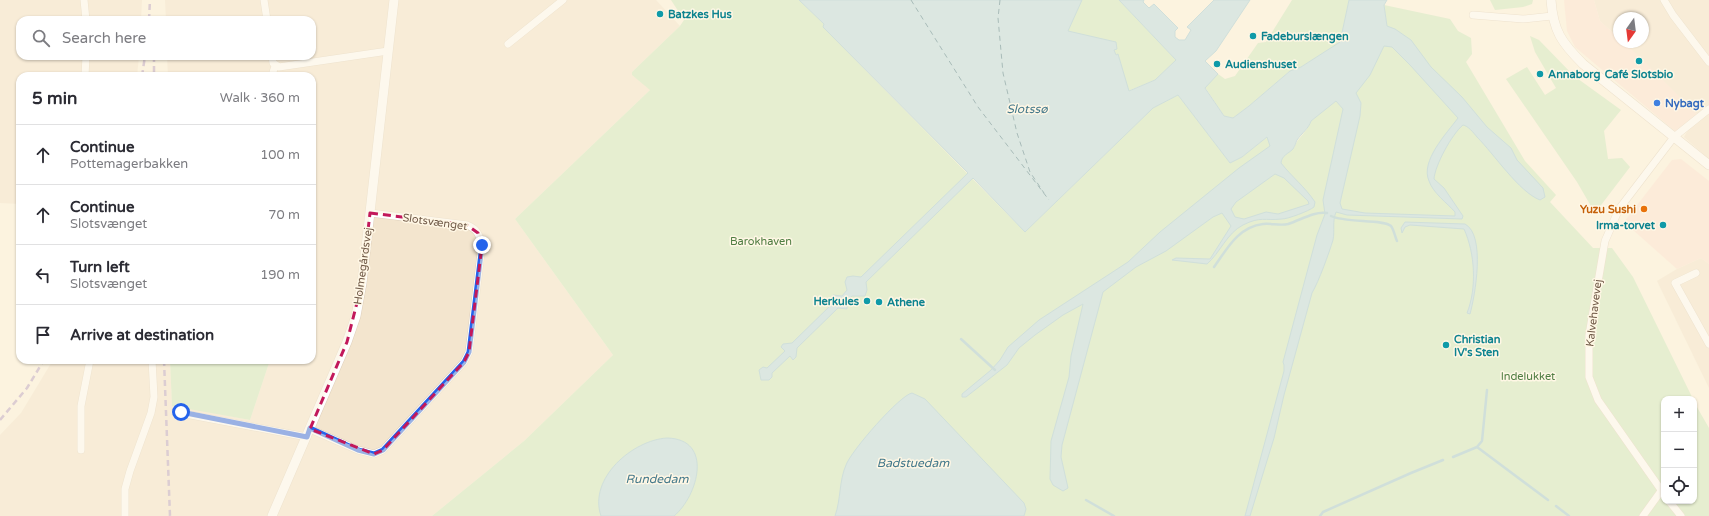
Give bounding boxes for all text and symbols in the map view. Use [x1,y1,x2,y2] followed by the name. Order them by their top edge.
[668,8,732,21] place label: Batzkes Hus
[655,9,665,19] marker: Batzkes Hus
[1613,12,1649,48] north arrow
[16,16,316,60] search box
[30,27,52,49] icon: search
[62,29,146,47] text: Search here
[1261,30,1349,44] place label: Fadeburslængen
[1248,31,1258,41] marker: Fadeburslængen
[1634,56,1644,66] marker: Café Slotsbio
[1225,58,1297,71] place label: Audienshuset
[1212,59,1222,69] marker: Audienshuset
[1548,68,1600,82] place label: Annaborg
[1605,68,1674,81] place label: Café Slotsbio
[1535,69,1545,79] marker: Annaborg
[32,88,77,109] text: 5 min
[220,90,300,106] text: Walk · 360 m
[1665,97,1705,111] place label: Nybagt
[1652,98,1662,108] marker: Nybagt
[1007,102,1048,116] water label: Slotssø
[70,138,134,156] text: Continue
[32,144,54,166] icon: ahead
[260,147,300,163] text: 100 m
[70,156,188,172] text: Pottemagerbakken
[70,198,134,216] text: Continue
[1580,203,1636,216] place label: Yuzu Sushi
[32,204,54,226] icon: ahead
[1639,204,1649,214] marker: Yuzu Sushi
[268,207,300,223] text: 70 m
[402,211,468,233] street label: Slotsvænget
[70,216,147,232] text: Slotsvænget
[1596,219,1656,232] place label: Irma-torvet
[1658,220,1668,230] marker: Irma-torvet
[351,226,375,306] street label: Holmegårdsvej
[730,235,792,248] park label: Barokhaven
[473,236,491,254] route end
[70,258,130,276] text: Turn left
[32,264,54,286] icon: left
[260,267,300,283] text: 190 m
[70,276,147,292] text: Slotsvænget
[1583,278,1605,347] street label: Kalvehavevej
[813,295,860,308] place label: Herkules
[862,296,872,306] marker: Herkules
[887,296,926,309] place label: Athene
[874,297,884,307] marker: Athene
[32,324,54,346] icon: arrive
[70,326,214,344] text: Arrive at destination
[1454,333,1501,359] place label: Christian IV's Sten
[1441,340,1451,350] marker: Christian IV's Sten
[1501,370,1555,383] park label: Indelukket
[1661,396,1697,504] map controls
[1661,396,1697,432] button: +
[172,403,190,421] route start
[1661,432,1697,468] button: −
[877,456,950,470] water label: Badstuedam
[1661,468,1697,504] button: locate
[626,472,689,486] water label: Rundedam

